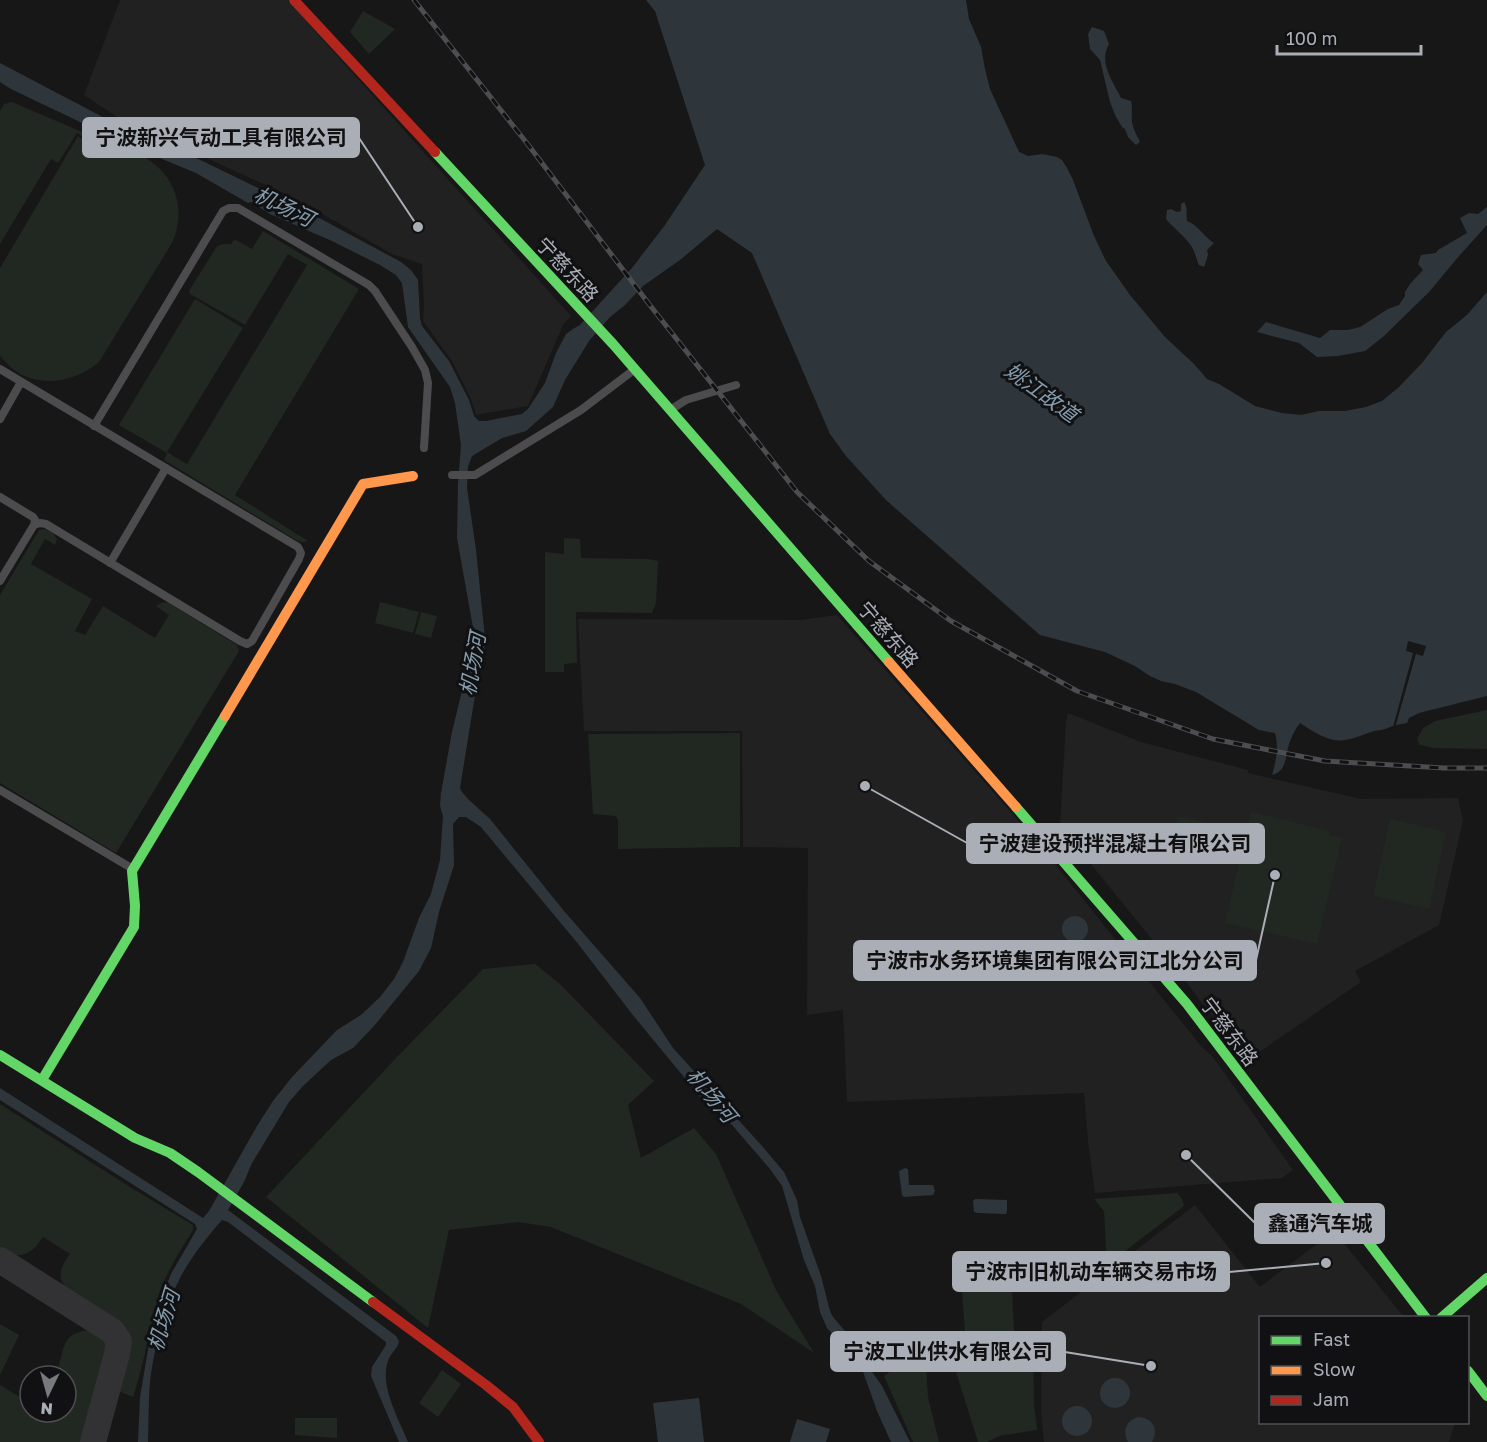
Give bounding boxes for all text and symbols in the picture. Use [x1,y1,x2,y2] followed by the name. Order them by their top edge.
[1277,18,1421,56] scale bar
[1286,27,1337,49] text: 100 m
[83,118,359,157] callout: 宁波新兴气动工具有限公司
[95,124,347,150] text: 宁波新兴气动工具有限公司
[250,181,322,233] water label: 机场河
[532,232,604,306] street label: 宁慈东路
[1000,357,1086,429] water label: 姚江故道
[854,596,924,672] street label: 宁慈东路
[454,627,491,697] water label: 机场河
[967,824,1264,863] callout: 宁波建设预拌混凝土有限公司
[979,830,1252,856] text: 宁波建设预拌混凝土有限公司
[854,941,1256,980] callout: 宁波市水务环境集团有限公司江北分公司
[866,947,1244,973] text: 宁波市水务环境集团有限公司江北分公司
[1196,992,1264,1070] street label: 宁慈东路
[682,1063,745,1131] water label: 机场河
[1255,1204,1384,1243] callout: 鑫通汽车城
[1268,1210,1373,1236] text: 鑫通汽车城
[953,1252,1229,1291] callout: 宁波市旧机动车辆交易市场
[965,1258,1217,1284] text: 宁波市旧机动车辆交易市场
[141,1282,186,1354] water label: 机场河
[1259,1316,1469,1424] legend
[1313,1328,1350,1350] text: Fast
[831,1332,1065,1371] callout: 宁波工业供水有限公司
[843,1338,1053,1364] text: 宁波工业供水有限公司
[1313,1358,1356,1380] text: Slow
[18,1364,78,1424] north arrow
[1313,1388,1349,1410] text: Jam
[40,1398,54,1419] text: N

